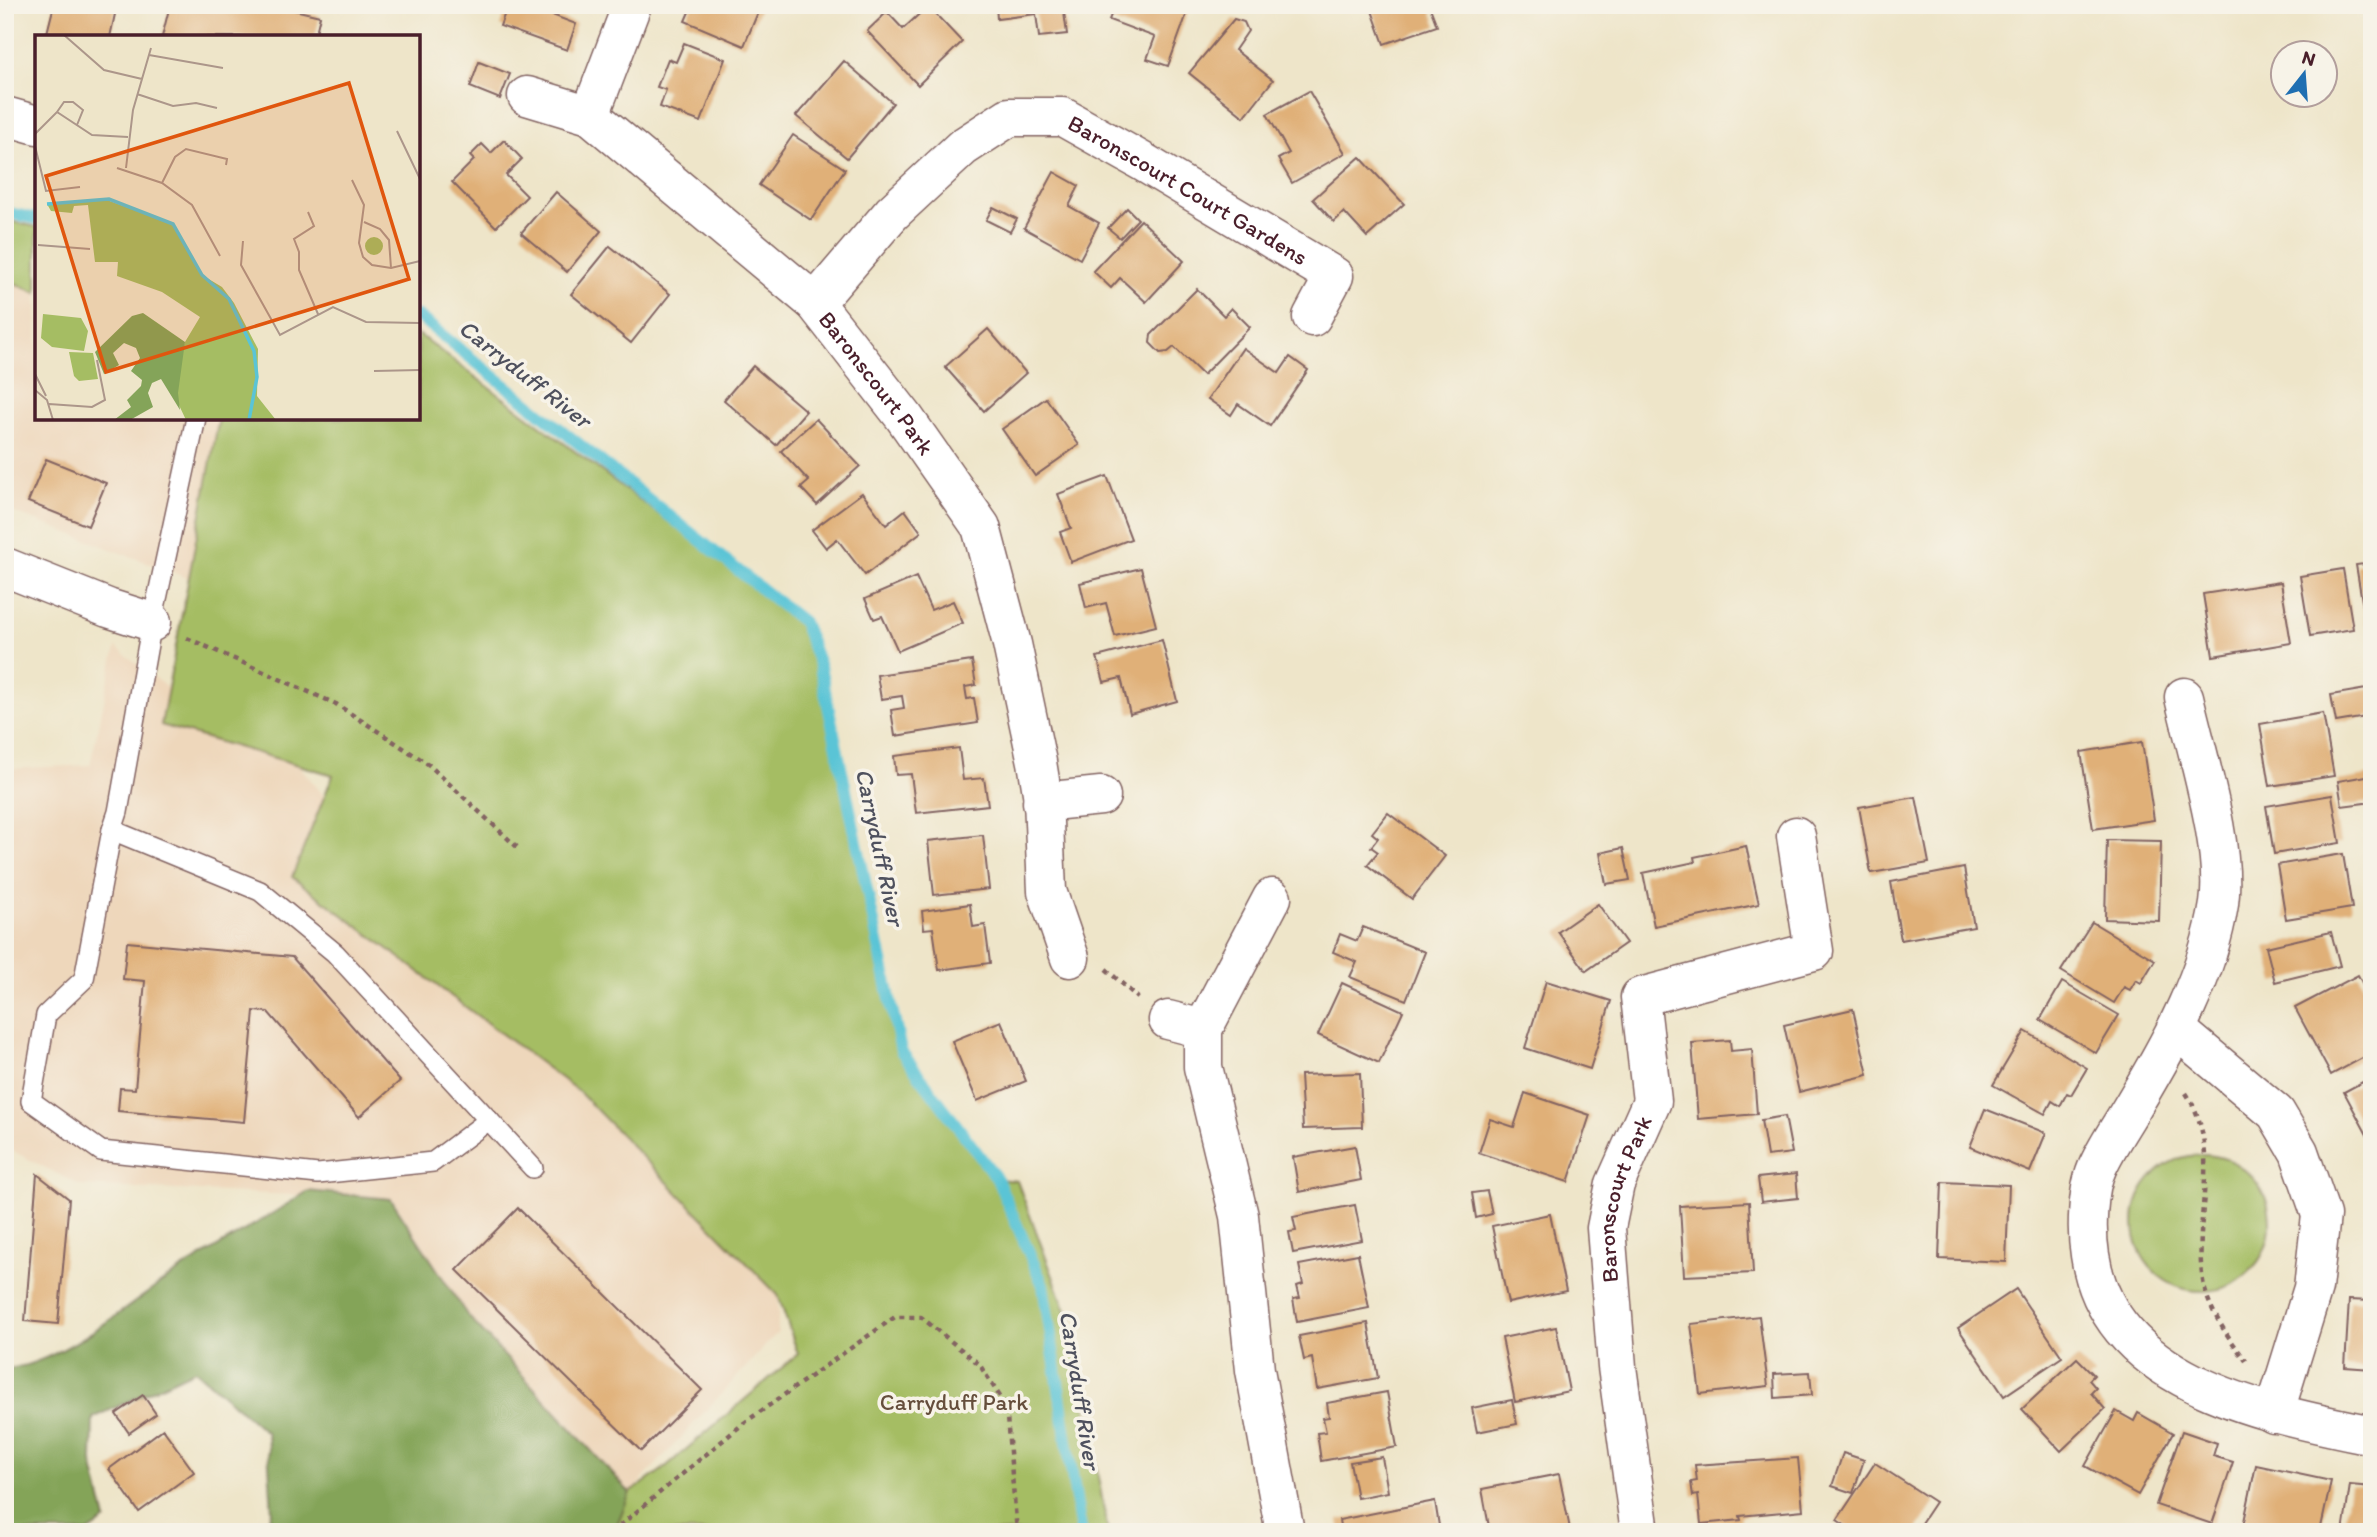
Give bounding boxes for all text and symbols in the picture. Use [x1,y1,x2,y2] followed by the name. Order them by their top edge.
[35,35,420,420] inset map
[2268,38,2338,108] north arrow
[2299,45,2318,71] text: N
[1063,109,1313,271] street label: Baronscourt Court Gardens
[813,306,940,461] street label: Baronscourt Park
[453,313,599,436] water label: Carryduff River
[850,766,912,930] water label: Carryduff River
[1592,1111,1658,1284] street label: Baronscourt Park
[1054,1309,1108,1474] water label: Carryduff River
[880,1388,1028,1416] park label: Carryduff Park

